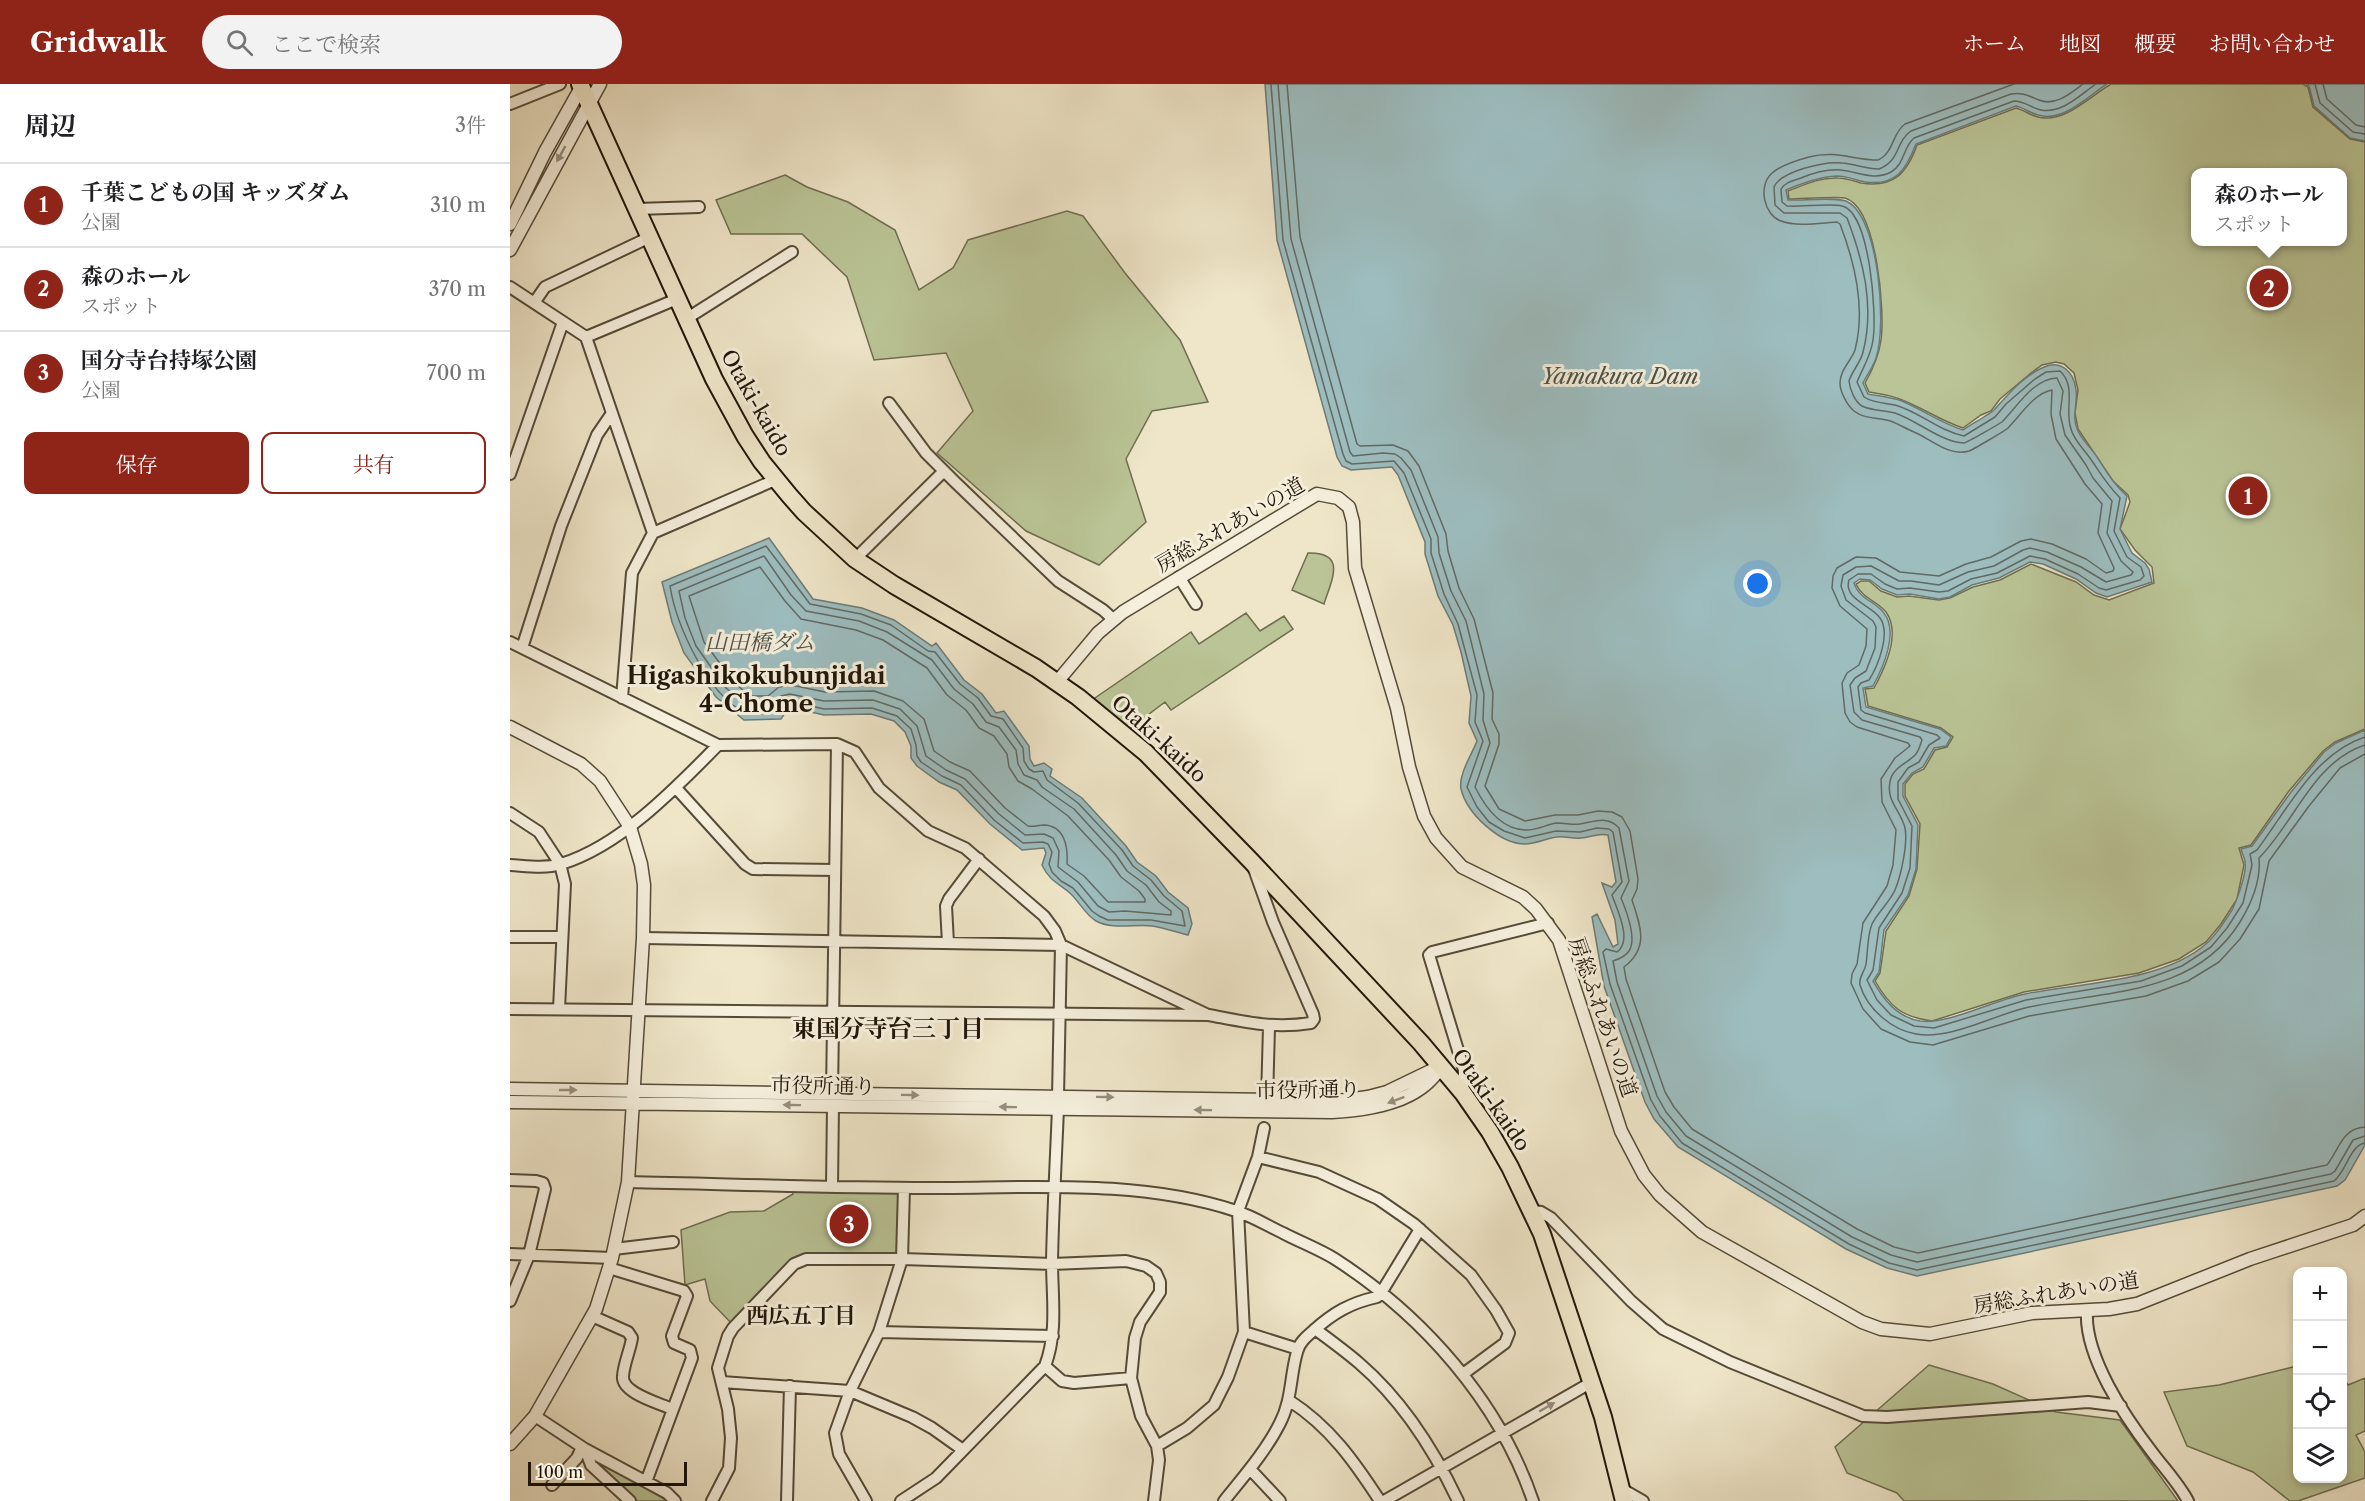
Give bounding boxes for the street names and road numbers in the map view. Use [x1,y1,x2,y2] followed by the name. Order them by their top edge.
[716,345,797,461] street label: Otaki-kaido
[1151,472,1309,577] street label: 房総ふれあいの道
[1107,690,1212,788] street label: Otaki-kaido
[1564,933,1643,1100] street label: 房総ふれあいの道
[1447,1044,1536,1156] street label: Otaki-kaido
[770,1072,876,1099] street label: 市役所通り
[1255,1076,1361,1103] street label: 市役所通り
[1971,1267,2141,1318] street label: 房総ふれあいの道

